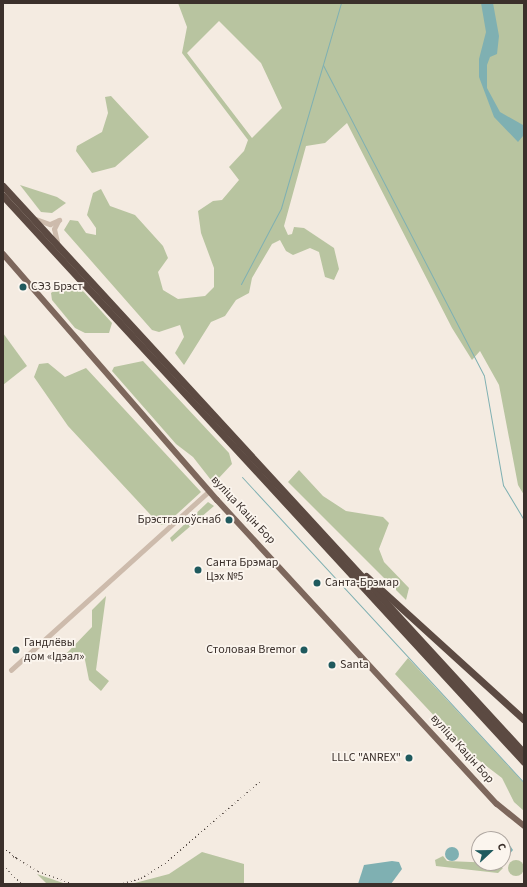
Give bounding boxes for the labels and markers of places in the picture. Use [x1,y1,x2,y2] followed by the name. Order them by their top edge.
[31,280,83,294] place label: СЭЗ Брэст
[18,282,28,292] marker: СЭЗ Брэст
[138,513,221,527] place label: Брэстгалоўснаб
[224,515,234,525] marker: Брэстгалоўснаб
[206,556,278,584] place label: Санта Брэмар Цэх №5
[193,565,203,575] marker: Санта Брэмар Цэх №5
[325,576,399,590] place label: Санта-Брэмар
[312,578,322,588] marker: Санта-Брэмар
[24,636,84,664] place label: Гандлёвы дом «Ідэал»
[206,643,296,657] place label: Столовая Bremor
[11,645,21,655] marker: Гандлёвы дом «Ідэал»
[299,645,309,655] marker: Столовая Bremor
[340,658,369,672] place label: Santa
[327,660,337,670] marker: Santa
[332,751,401,765] place label: LLLC "ANREX"
[404,753,414,763] marker: LLLC "ANREX"

